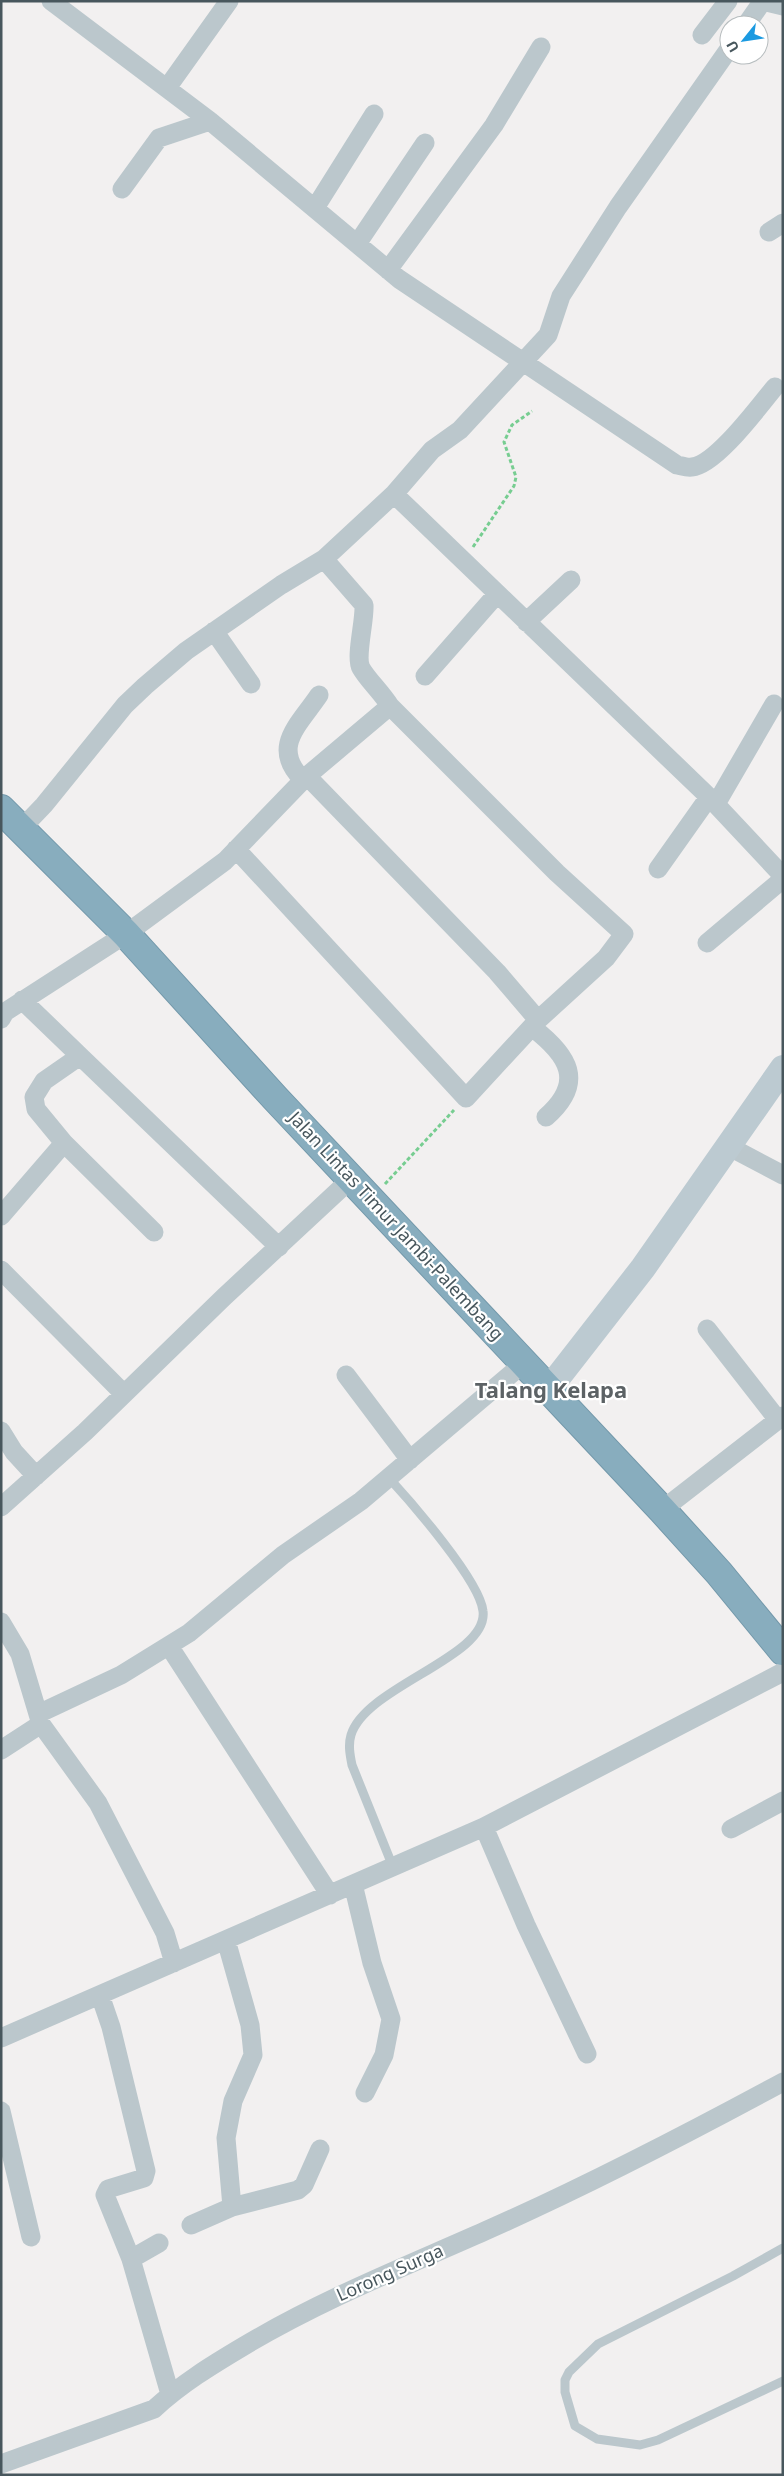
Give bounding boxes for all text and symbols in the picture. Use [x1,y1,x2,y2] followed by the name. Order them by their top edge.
[719,15,769,65] north arrow
[721,37,743,56] text: U
[283,1104,509,1345] street label: Jalan Lintas Timur Jambi-Palembang
[475,1374,627,1404] district label: Talang Kelapa
[332,2238,447,2306] street label: Lorong Surga

